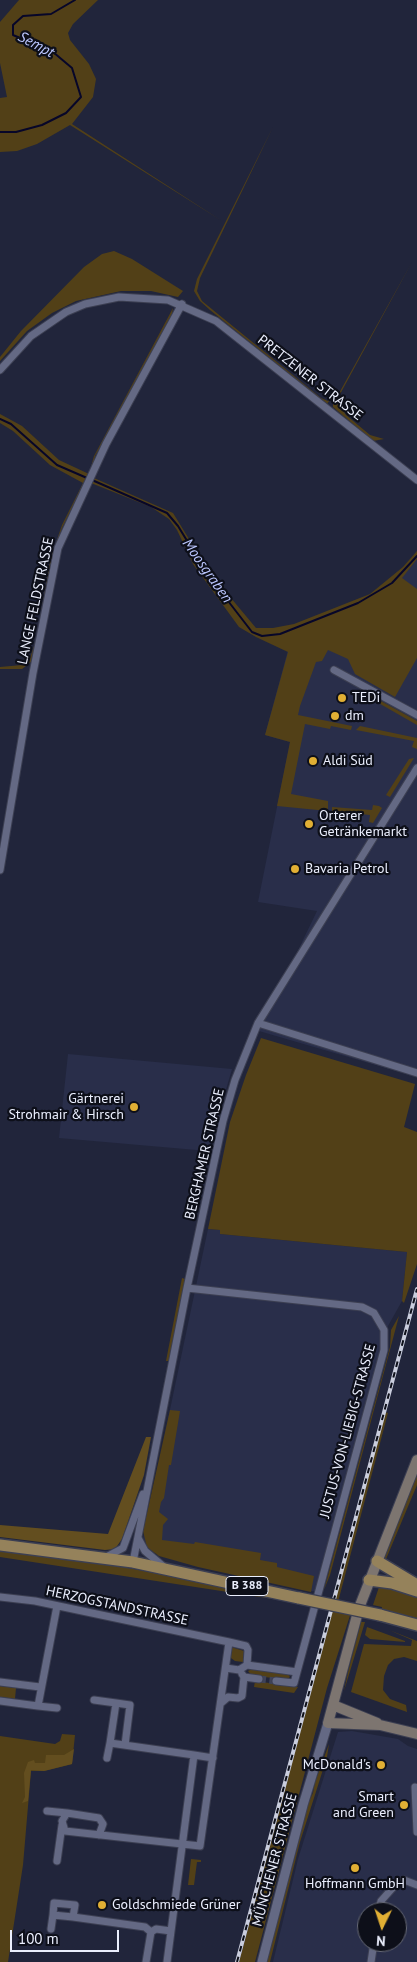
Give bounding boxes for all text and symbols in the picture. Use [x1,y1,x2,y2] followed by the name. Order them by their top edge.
[15,28,57,62] water label: Sempt
[254,332,366,424] street label: PRETZENER STRASSE
[178,535,236,607] water label: Moosgraben
[14,536,58,666] street label: LANGE FELDSTRASSE
[352,690,380,706] place label: TEDi
[336,692,348,704] marker: TEDi
[345,708,364,724] place label: dm
[329,710,341,722] marker: dm
[323,753,373,769] place label: Aldi Süd
[307,755,319,767] marker: Aldi Süd
[319,808,407,840] place label: Orterer Getränkemarkt
[303,818,315,830] marker: Orterer Getränkemarkt
[305,861,389,877] place label: Bavaria Petrol
[289,863,301,875] marker: Bavaria Petrol
[182,1087,228,1221] street label: BERGHAMER STRASSE
[8,1091,124,1124] place label: Gärtnerei Strohmair & Hirsch
[128,1101,140,1113] marker: Gärtnerei Strohmair & Hirsch
[317,1342,379,1520] street label: JUSTUS-VON-LIEBIG-STRASSE
[226,1576,268,1595] road number: B 388
[44,1583,190,1629] street label: HERZOGSTANDSTRASSE
[303,1757,371,1773] place label: McDonald's
[375,1759,387,1771] marker: McDonald's
[333,1789,394,1821] place label: Smart and Green
[249,1792,301,1928] street label: MÜNCHENER STRASSE
[398,1799,410,1811] marker: Smart and Green
[349,1862,361,1874] marker: Hoffmann GmbH
[305,1876,405,1892] place label: Hoffmann GmbH
[112,1897,241,1913] place label: Goldschmiede Grüner
[96,1899,108,1911] marker: Goldschmiede Grüner
[357,1902,407,1952] north arrow
[12,1920,121,1952] scale bar
[18,1929,59,1948] text: 100 m
[376,1932,386,1950] text: N

